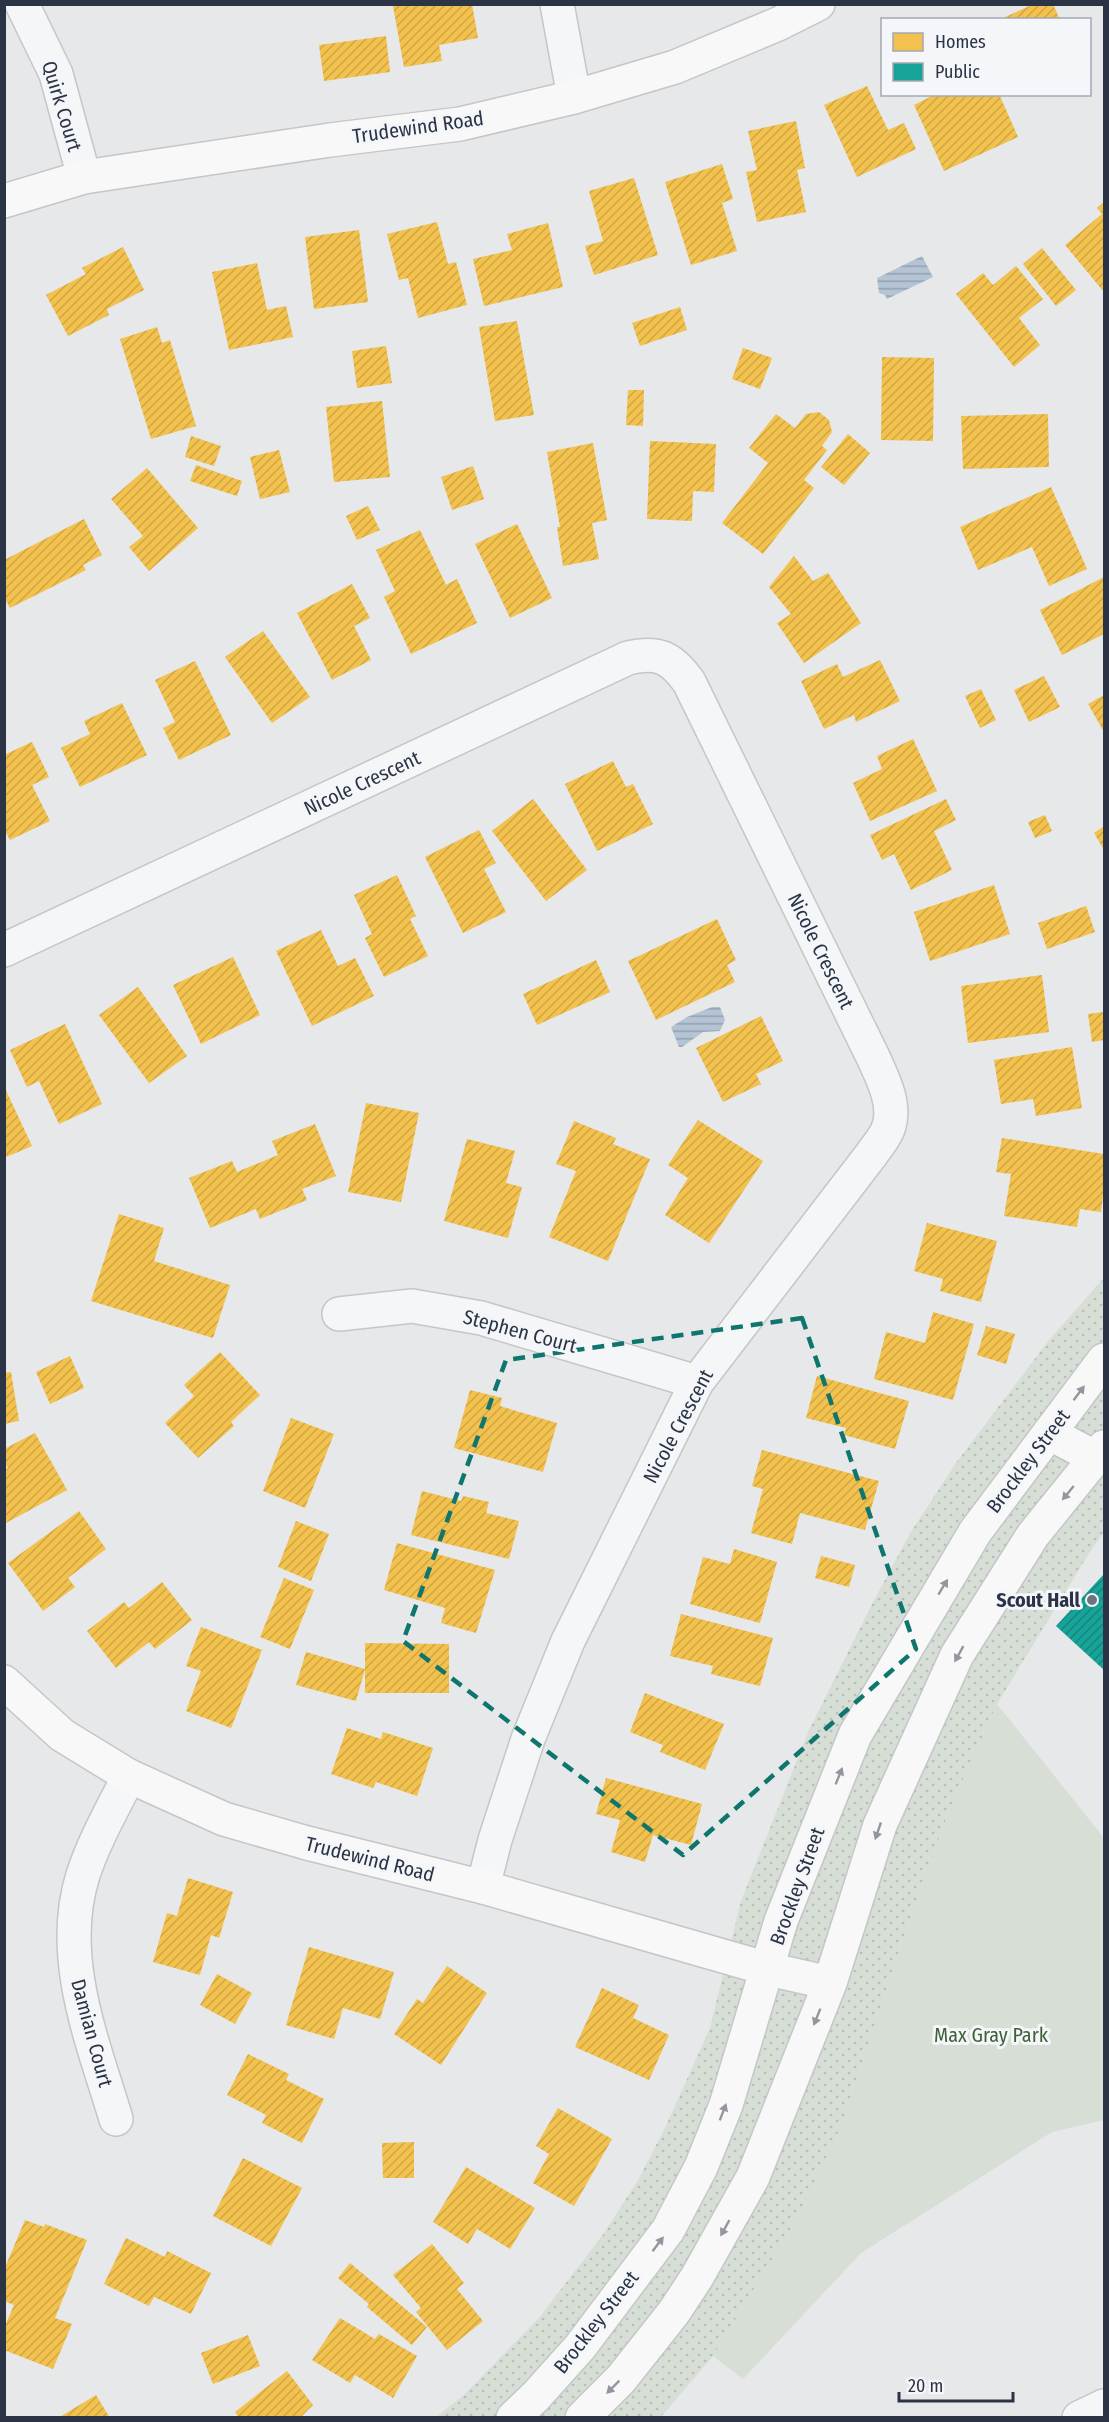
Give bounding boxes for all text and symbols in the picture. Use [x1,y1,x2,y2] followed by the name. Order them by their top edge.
[881,18,1091,96] legend
[935,31,986,53] text: Homes
[37,58,87,155] street label: Quirk Court
[935,61,980,83] text: Public
[351,106,485,148] street label: Trudewind Road
[300,745,424,820] street label: Nicole Crescent
[783,889,859,1013] street label: Nicole Crescent
[461,1304,580,1358] street label: Stephen Court
[638,1365,718,1487] street label: Nicole Crescent
[1072,1386,1084,1401] one-way arrow
[981,1404,1075,1518] street label: Brockley Street
[1061,1485,1074,1501] one-way arrow
[937,1579,948,1595] one-way arrow
[996,1588,1081,1612] place label: Scout Hall
[1085,1593,1099,1607] marker: Scout Hall
[954,1646,964,1663] one-way arrow
[835,1767,844,1785] one-way arrow
[765,1823,830,1948] street label: Brockley Street
[872,1823,882,1841] one-way arrow
[303,1831,437,1887] street label: Trudewind Road
[66,1976,118,2090] street label: Damian Court
[811,2008,821,2026] one-way arrow
[934,2023,1049,2047] park label: Max Gray Park
[718,2103,728,2121] one-way arrow
[720,2220,730,2237] one-way arrow
[651,2236,664,2252] one-way arrow
[549,2266,644,2378] street label: Brockley Street
[899,2365,1013,2403] scale bar
[908,2375,943,2397] text: 20 m
[606,2379,620,2393] one-way arrow

